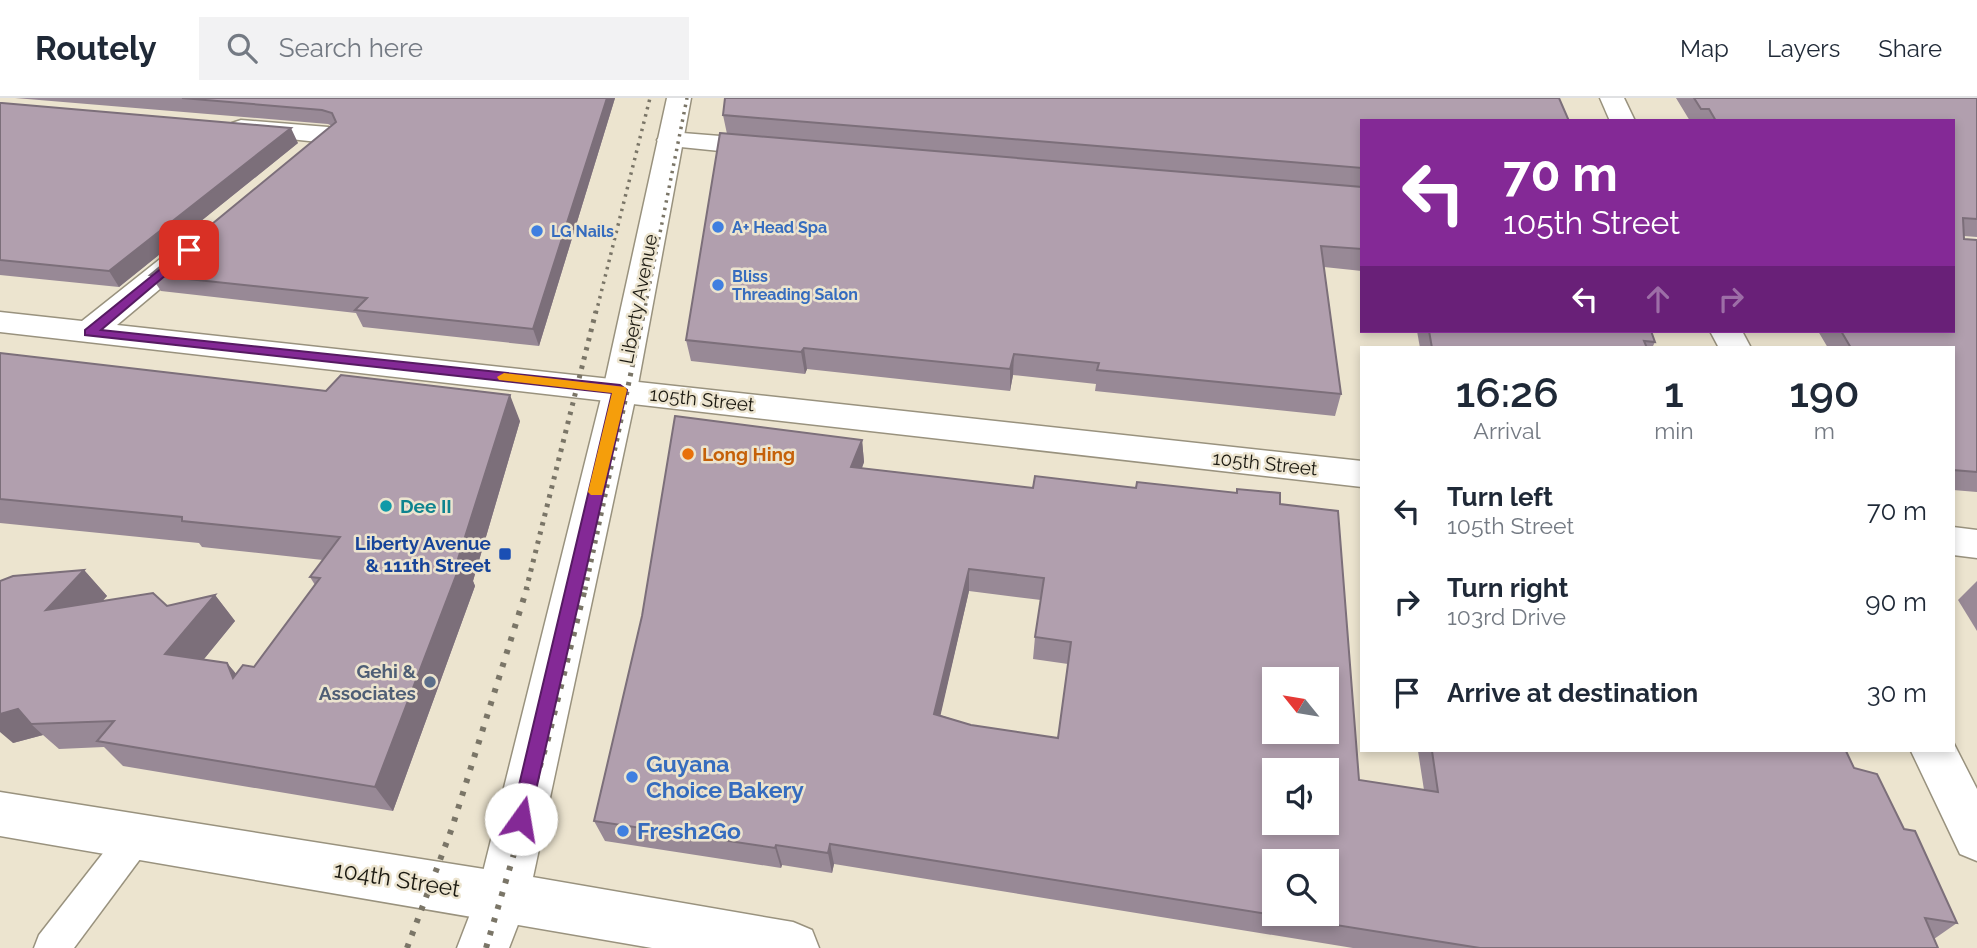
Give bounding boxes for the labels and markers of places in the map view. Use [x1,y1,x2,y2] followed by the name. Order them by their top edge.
[732,218,827,237] place label: A+ Head Spa
[710,219,726,235] marker: A+ Head Spa
[159,220,219,280] pin
[551,222,614,241] place label: LG Nails
[529,223,545,239] marker: LG Nails
[732,267,858,304] place label: Bliss Threading Salon
[710,277,726,293] marker: Bliss Threading Salon
[702,443,795,465] place label: Long Hing
[680,446,696,462] marker: Long Hing
[400,495,452,517] place label: Dee II
[378,498,394,514] marker: Dee II
[355,532,492,576] place label: Liberty Avenue & 111th Street
[497,546,513,562] marker: Liberty Avenue & 111th Street
[319,660,416,704] place label: Gehi & Associates
[422,674,438,690] marker: Gehi & Associates
[646,750,804,803] place label: Guyana Choice Bakery
[624,769,640,785] marker: Guyana Choice Bakery
[637,817,741,844] place label: Fresh2Go
[615,823,631,839] marker: Fresh2Go

